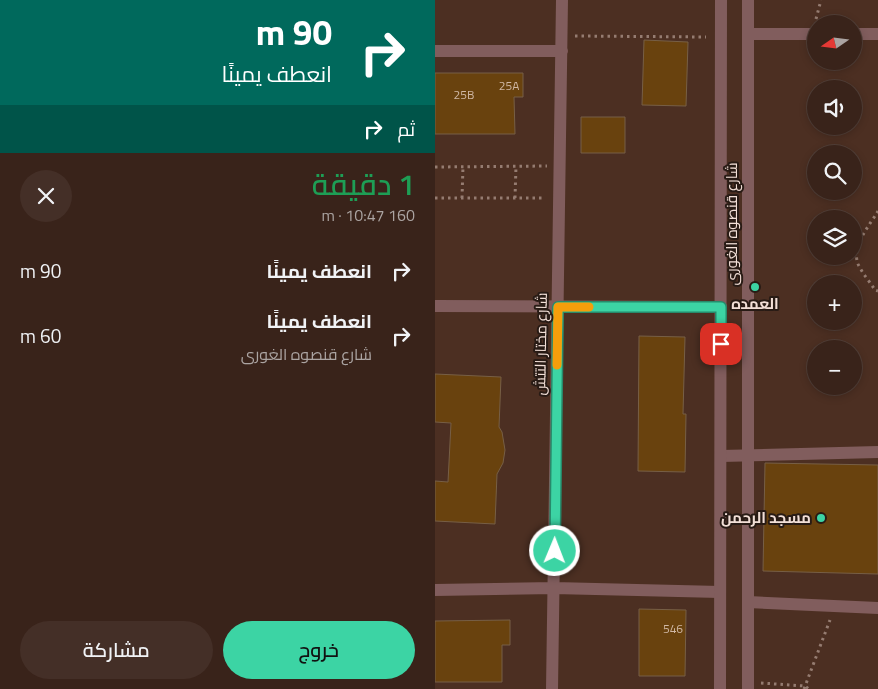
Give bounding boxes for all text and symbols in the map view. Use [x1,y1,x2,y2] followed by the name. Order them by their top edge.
[256,5,332,59] text: 90 m
[807,15,863,70] north arrow
[807,15,862,395] map controls
[350,20,415,85] icon: right
[222,57,332,91] text: انعطف يمينًا
[499,76,519,95] house number: 25A
[807,80,862,135] button: sound
[454,85,474,104] house number: 25B
[397,114,415,143] text: ثم
[359,115,387,143] icon: right
[807,145,862,200] button: search
[312,161,415,207] text: 1 دقيقة
[720,162,743,286] street label: شارع قنصوه الغورى
[20,170,72,222] button: close
[321,203,415,227] text: 160 m · 10:47
[807,210,862,265] button: layers
[20,256,61,285] text: 90 m
[267,256,372,285] text: انعطف يمينًا
[387,257,415,285] icon: right
[807,275,862,330] button: +
[749,281,761,293] marker: العمده
[528,292,553,396] street label: شارع مختار التتش
[731,292,779,315] place label: العمده
[267,306,372,335] text: انعطف يمينًا
[20,321,61,350] text: 60 m
[387,322,415,350] icon: right
[700,323,742,365] pin
[707,330,735,358] icon: arrive
[807,340,862,395] button: −
[241,342,372,366] text: شارع قنصوه الغورى
[721,506,811,529] place label: مسجد الرحمن
[815,512,827,524] marker: مسجد الرحمن
[528,524,580,576] position arrow
[663,619,683,638] house number: 546
[20,621,213,679] button: مشاركة
[223,621,415,679] button: خروج

